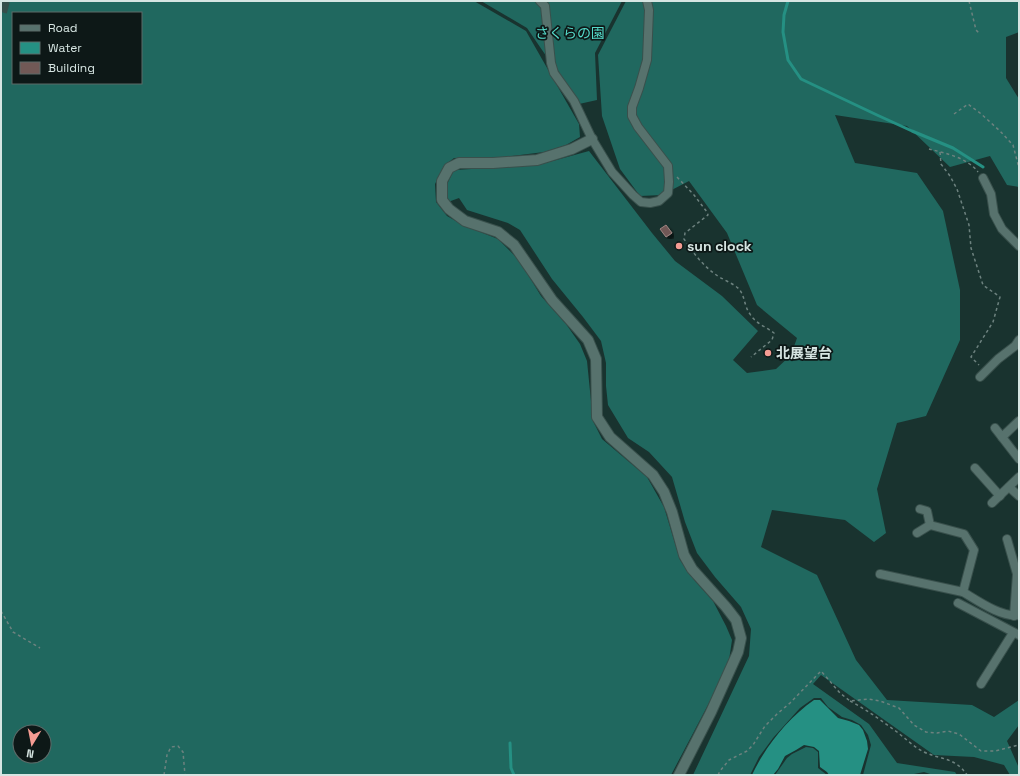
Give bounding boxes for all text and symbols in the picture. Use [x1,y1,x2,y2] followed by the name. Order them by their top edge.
[12,12,142,84] legend
[48,20,77,36] text: Road
[535,24,605,42] park label: さくらの園
[48,40,82,56] text: Water
[48,60,95,76] text: Building
[687,237,752,255] place label: sun clock
[674,241,684,251] marker: sun clock
[776,344,832,362] place label: 北展望台
[763,348,773,358] marker: 北展望台
[12,724,52,764] north arrow
[25,746,35,761] text: N

